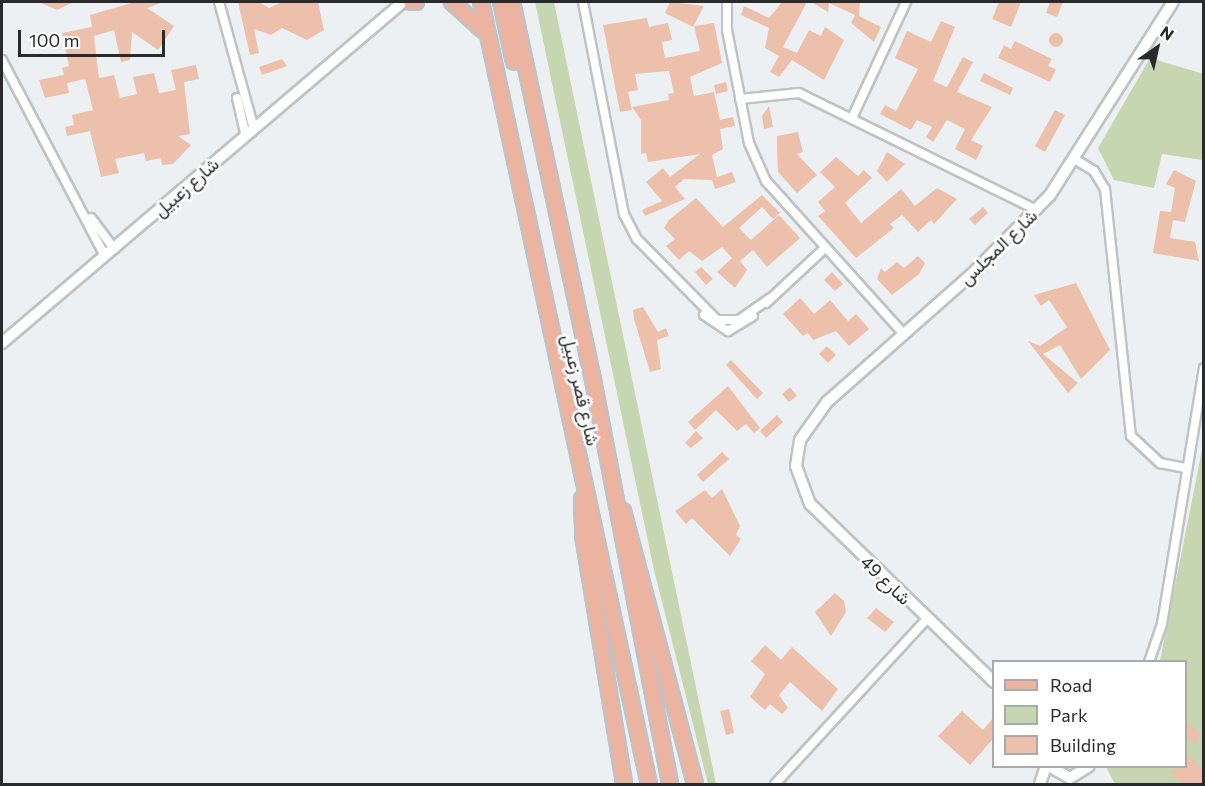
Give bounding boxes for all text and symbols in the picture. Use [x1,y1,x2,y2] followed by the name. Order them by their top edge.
[21,18,168,56] scale bar
[1127,18,1187,78] north arrow
[1157,21,1178,44] text: N
[29,29,79,51] text: 100 m
[149,153,223,221] street label: شارع زعبيل
[955,205,1041,289] street label: شارع المجلس
[558,332,604,448] street label: شارع قصر زعبيل
[856,551,916,609] street label: شارع 49
[992,660,1187,768] legend
[1050,674,1092,696] text: Road
[1050,704,1088,726] text: Park
[1050,734,1116,756] text: Building

